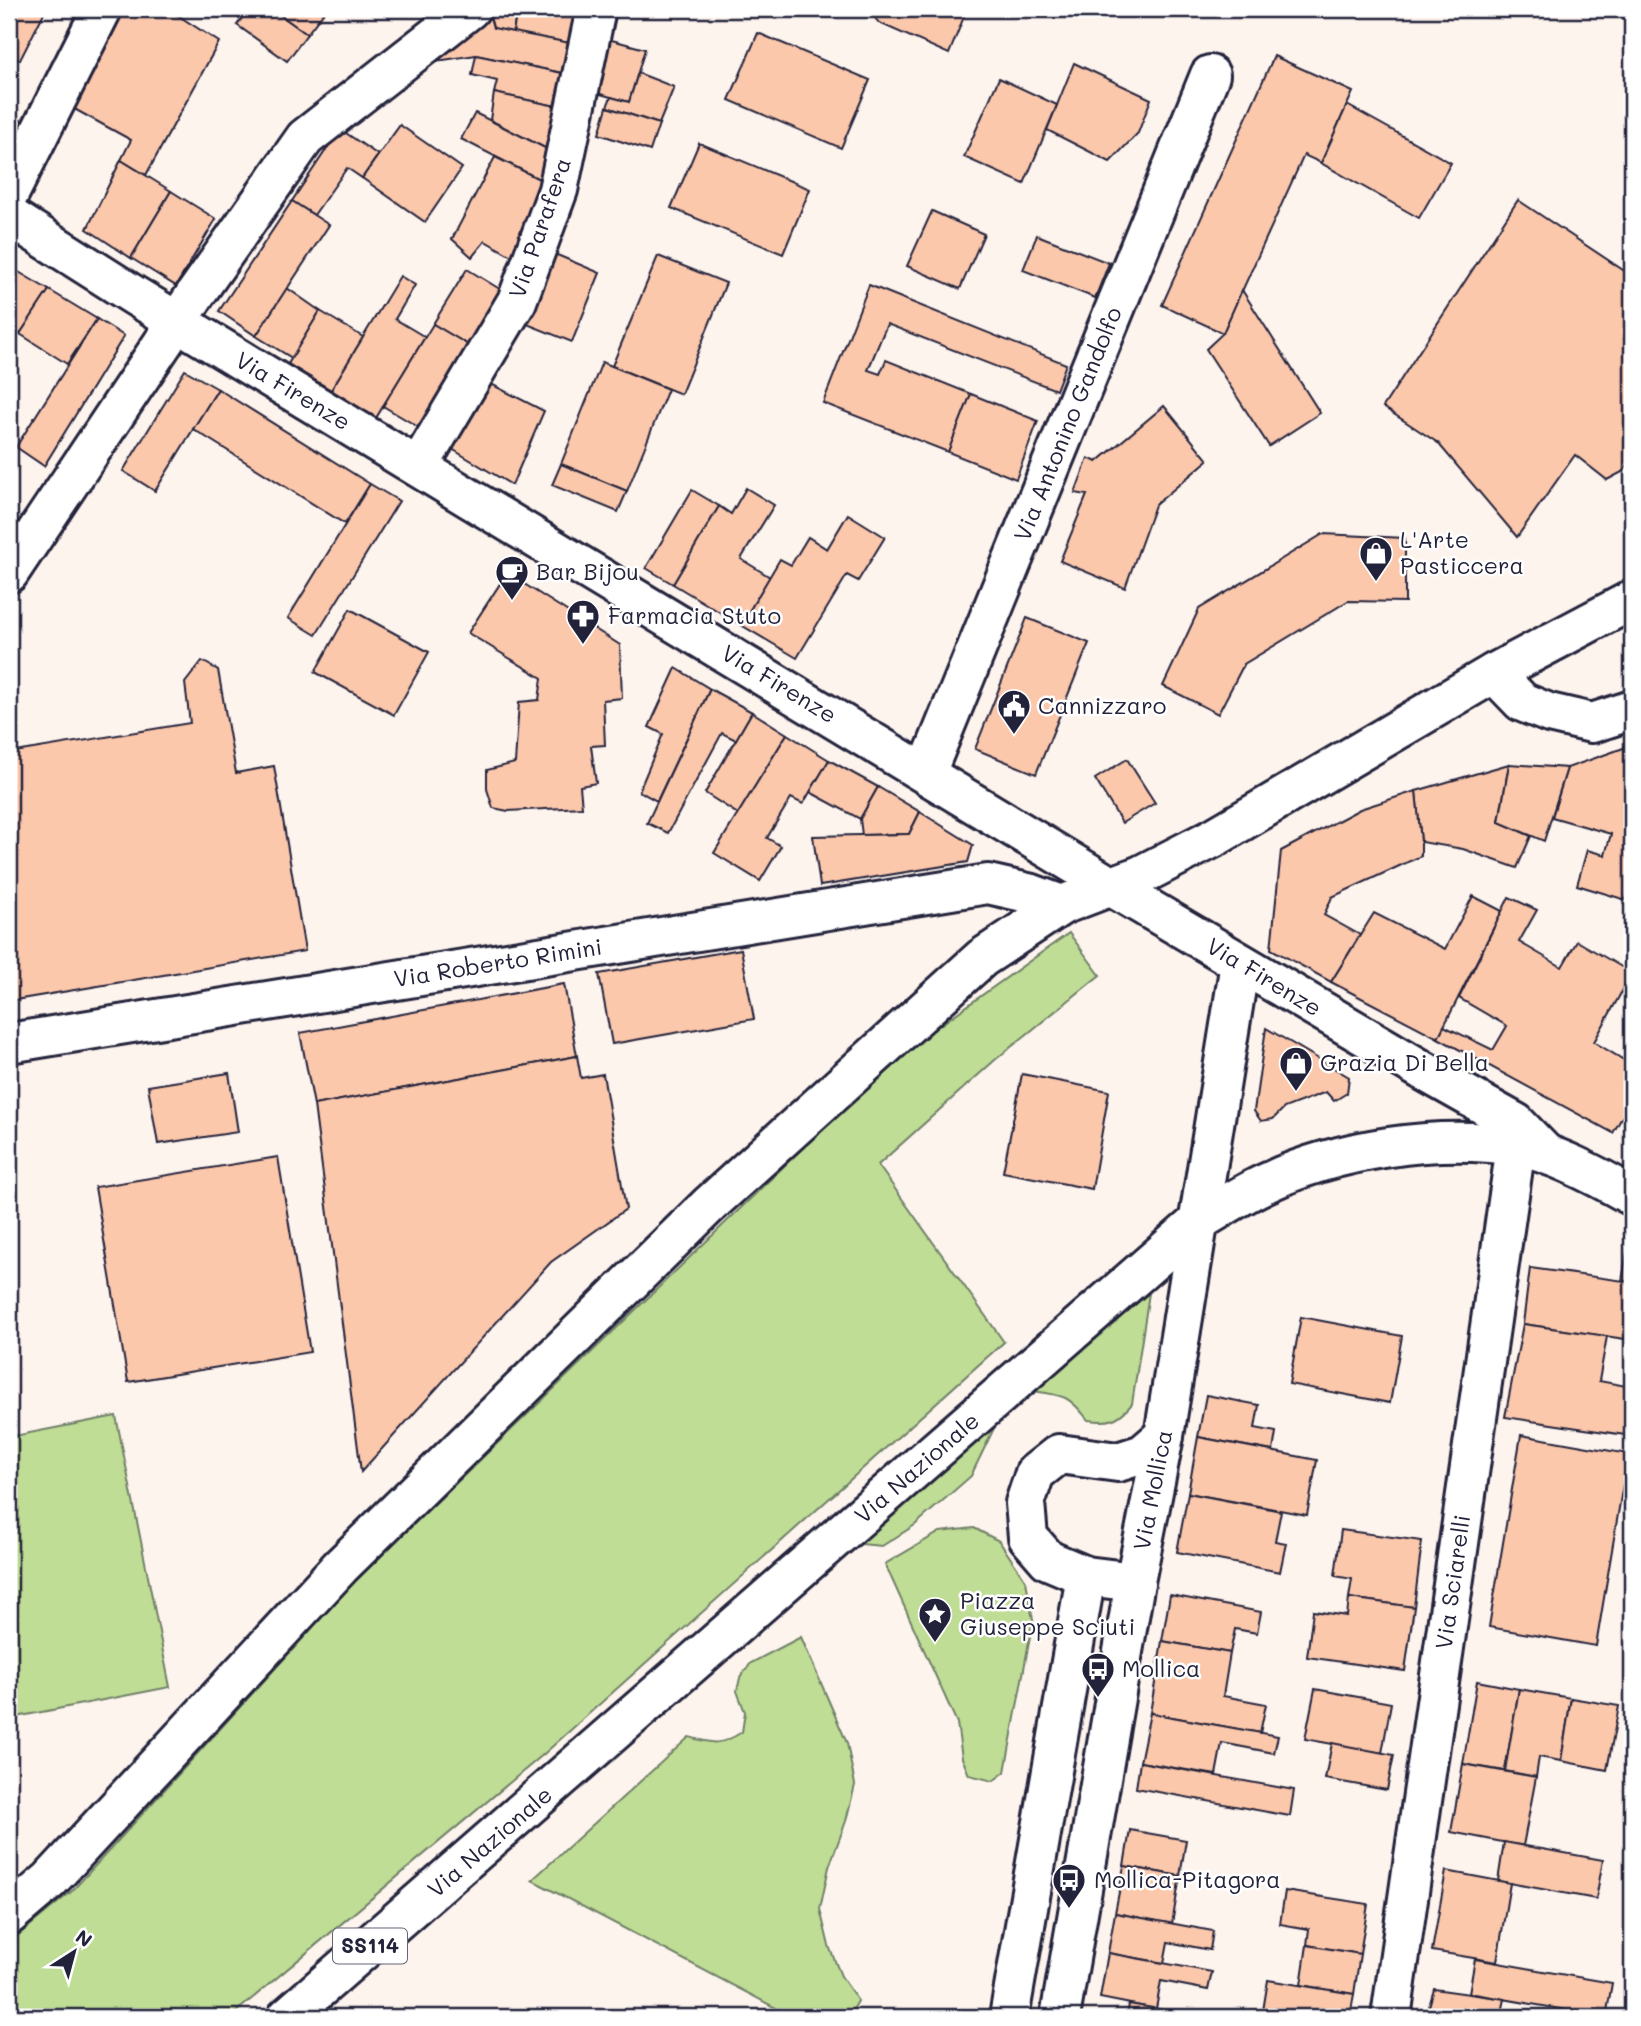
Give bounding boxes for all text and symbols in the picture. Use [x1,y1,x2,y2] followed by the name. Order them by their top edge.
[501,153,577,302] street label: Via Parafera
[1006,302,1128,545] street label: Via Antonino Gandolfo
[231,344,357,436] street label: Via Firenze
[1400,524,1524,580] place label: L'Arte Pasticcera
[1357,534,1395,583] shop icon: L'Arte Pasticcera
[493,553,531,602] cafe icon: Bar Bijou
[536,556,639,586] place label: Bar Bijou
[564,597,602,646] pharmacy icon: Farmacia Stuto
[608,600,781,630] place label: Farmacia Stuto
[717,637,843,729] street label: Via Firenze
[995,687,1033,736] public building icon: Cannizzaro
[1038,690,1166,720] place label: Cannizzaro
[1202,930,1328,1022] street label: Via Firenze
[392,931,604,993] street label: Via Roberto Rimini
[1277,1044,1315,1093] shop icon: Grazia Di Bella
[1320,1047,1489,1077] place label: Grazia Di Bella
[848,1405,985,1530] street label: Via Nazionale
[1126,1427,1178,1553] street label: Via Mollica
[1428,1513,1476,1651] street label: Via Sciarelli
[960,1585,1135,1641] place label: Piazza Giuseppe Sciuti
[916,1595,954,1644] place icon: Piazza Giuseppe Sciuti
[1079,1650,1117,1699] bus stop icon: Mollica
[1122,1653,1200,1683] place label: Mollica
[421,1779,558,1904] street label: Via Nazionale
[1050,1861,1088,1910] bus stop icon: Mollica-Pitagora
[1094,1864,1281,1894] place label: Mollica-Pitagora
[38,1918,108,1988] north arrow
[71,1923,97,1952] text: N
[333,1928,407,1964] road number: SS114

